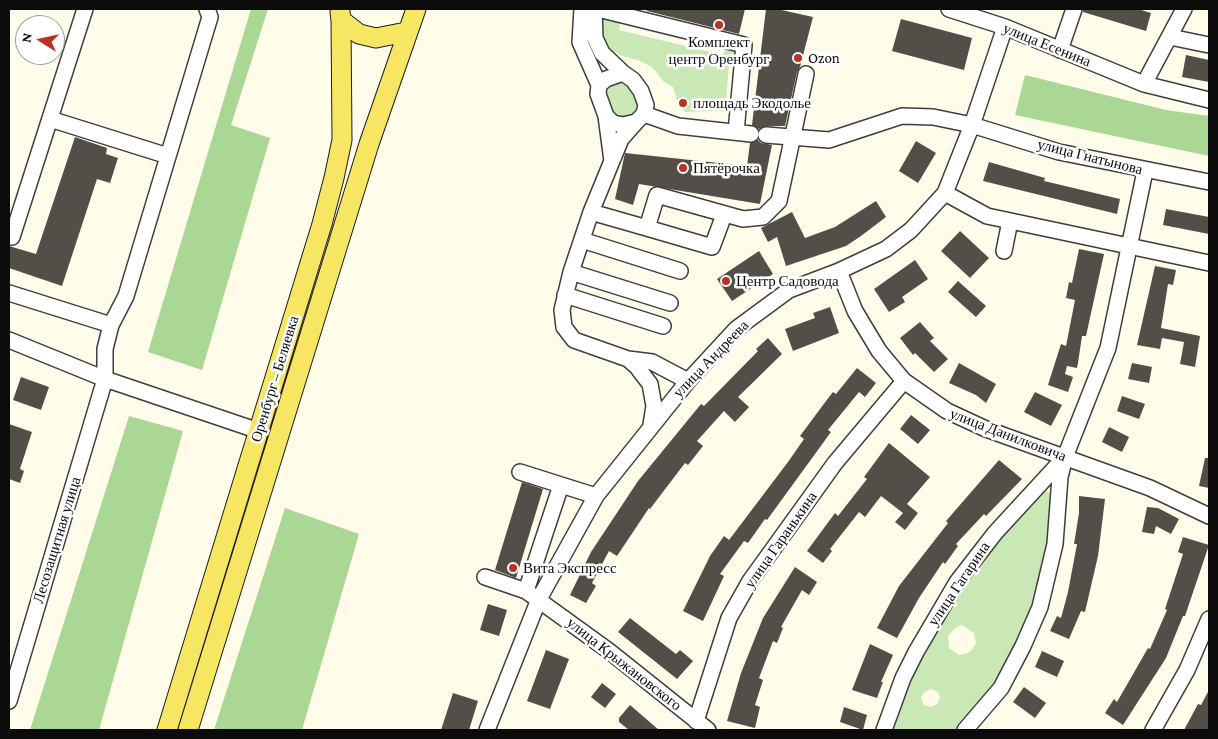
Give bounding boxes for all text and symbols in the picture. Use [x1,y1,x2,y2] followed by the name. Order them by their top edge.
[15,15,65,65] north arrow
[713,19,725,31] marker: Комплект центр Оренбург
[1000,19,1094,71] street label: улица Есенина
[18,31,35,44] text: N
[669,33,769,68] place label: Комплект центр Оренбург
[808,49,840,67] place label: Ozon
[792,52,804,64] marker: Ozon
[693,94,811,112] place label: площадь Экодолье
[677,97,689,109] marker: площадь Экодолье
[1035,135,1145,179] street label: улица Гнатынова
[693,159,760,177] place label: Пятёрочка
[677,162,689,174] marker: Пятёрочка
[736,272,839,290] place label: Центр Садовода
[720,275,732,287] marker: Центр Садовода
[247,314,303,444] street label: Оренбург – Беляевка
[670,317,752,401] street label: улица Андреева
[947,404,1069,466] street label: улица Данилковича
[29,475,85,605] street label: Лесозащитная улица
[741,488,821,592] street label: улица Гаранькина
[924,538,994,630] street label: улица Гагарина
[523,559,617,577] place label: Вита Экспресс
[507,562,519,574] marker: Вита Экспресс
[563,614,685,714] street label: улица Крыжановского

